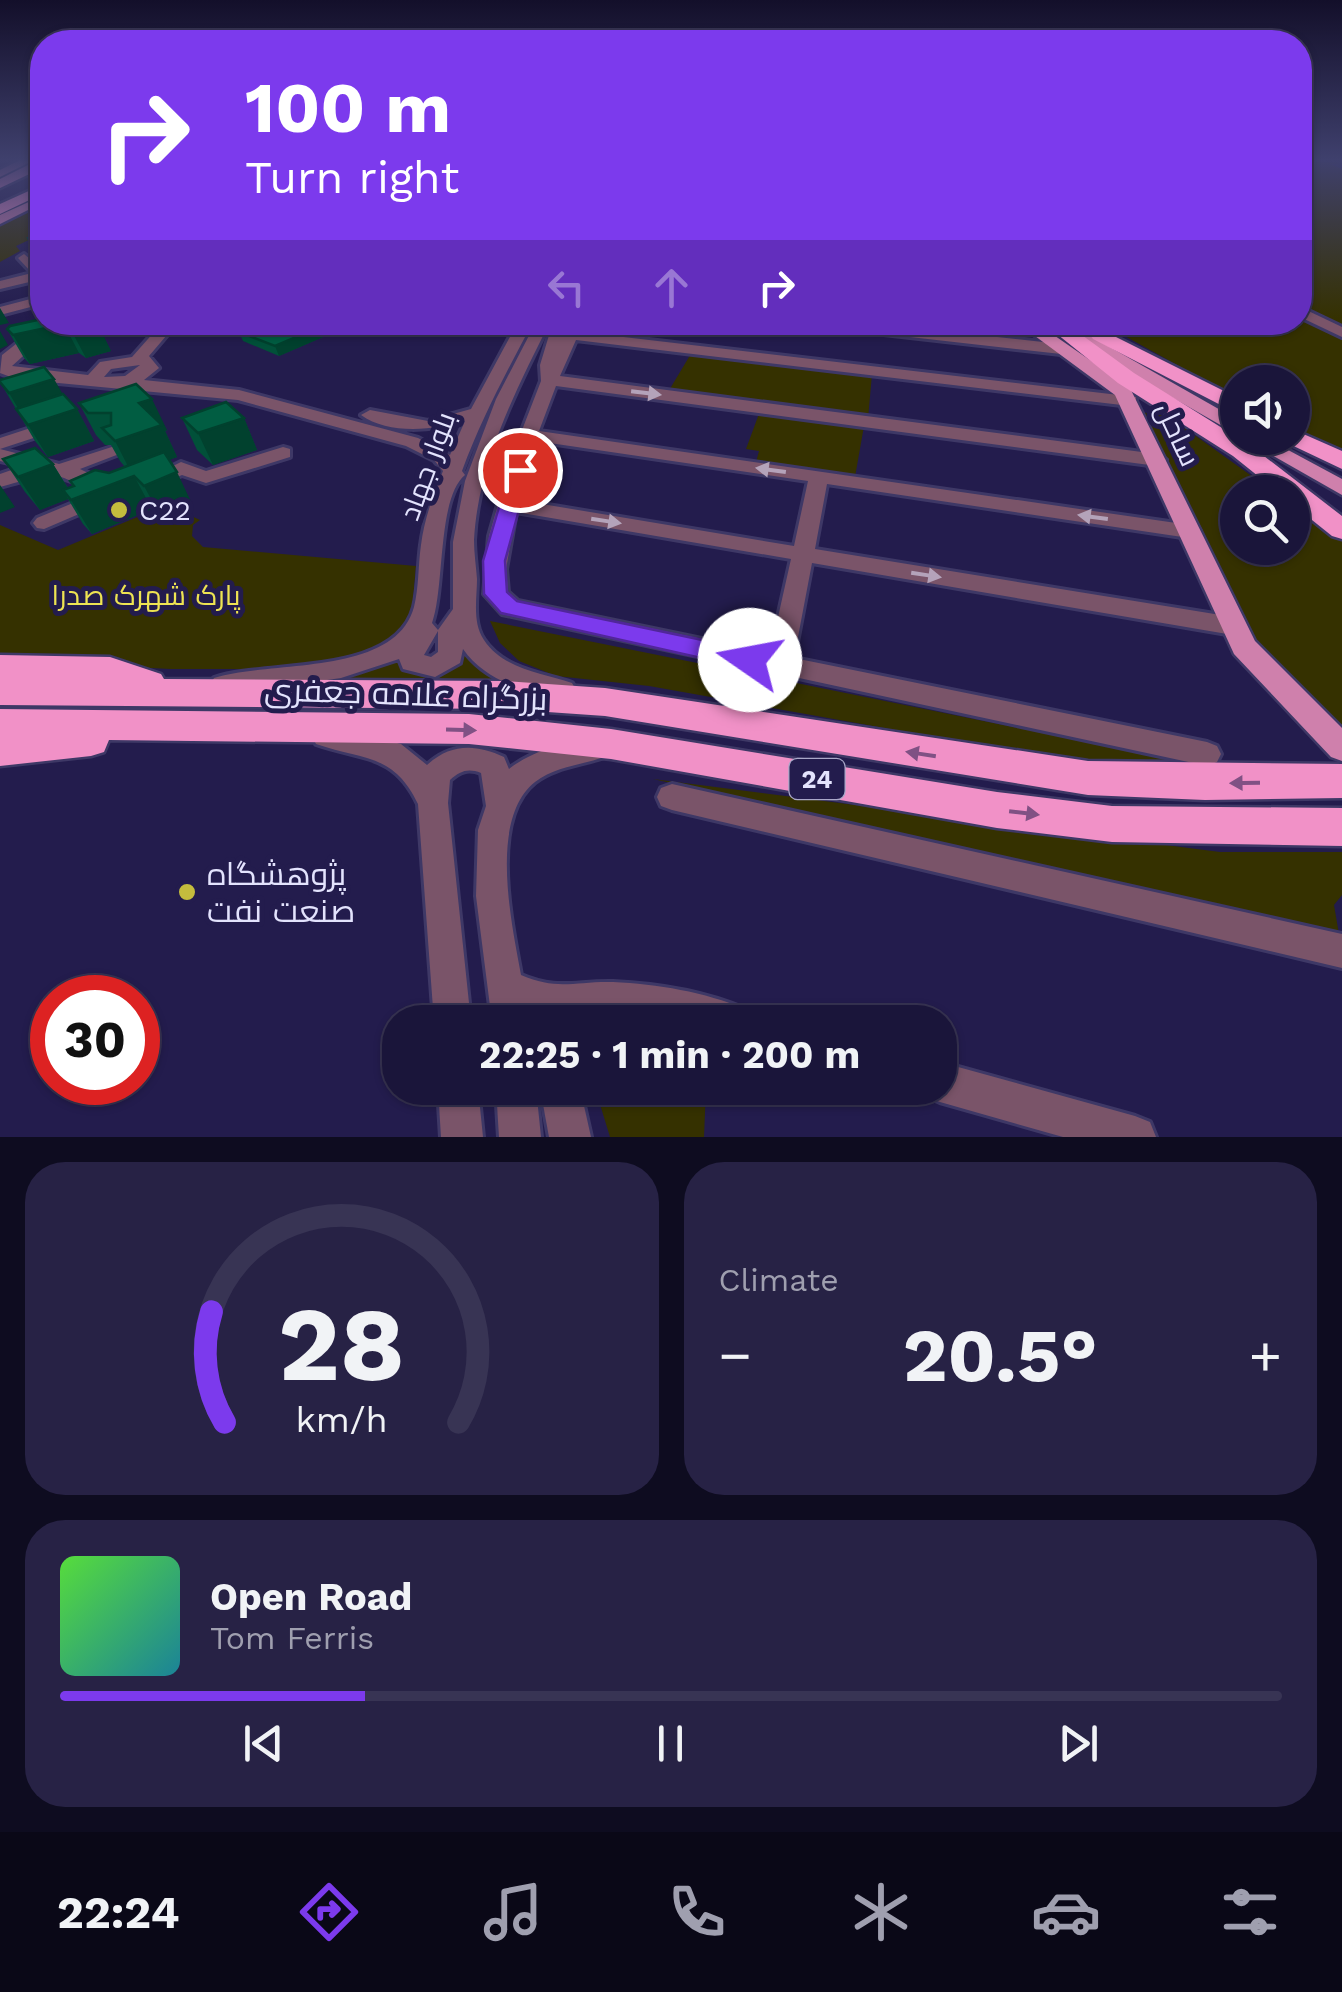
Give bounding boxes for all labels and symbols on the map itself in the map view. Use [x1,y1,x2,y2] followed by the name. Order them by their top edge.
[631,385,663,401] one-way arrow
[1149,397,1207,471] street label: ساحل
[393,408,462,525] street label: بلوار جهاد
[478,428,563,513] pin
[755,462,787,478] one-way arrow
[139,494,191,527] place label: C22
[108,499,130,521] marker: C22
[1077,509,1108,524] one-way arrow
[590,514,622,529] one-way arrow
[911,568,942,583] one-way arrow
[52,579,241,614] park label: پارک شهرک صدرا
[698,608,802,712] position arrow
[264,670,548,718] street label: بزرگراه علامه جعفری
[445,722,477,738] one-way arrow
[905,746,937,761] one-way arrow
[790,759,844,799] road number: 24
[1228,775,1260,791] one-way arrow
[1009,805,1040,821] one-way arrow
[207,855,355,930] place label: پژوهشگاه صنعت نفت
[176,881,198,903] marker: پژوهشگاه صنعت نفت
[30,975,160,1105] speed limit sign: 30

